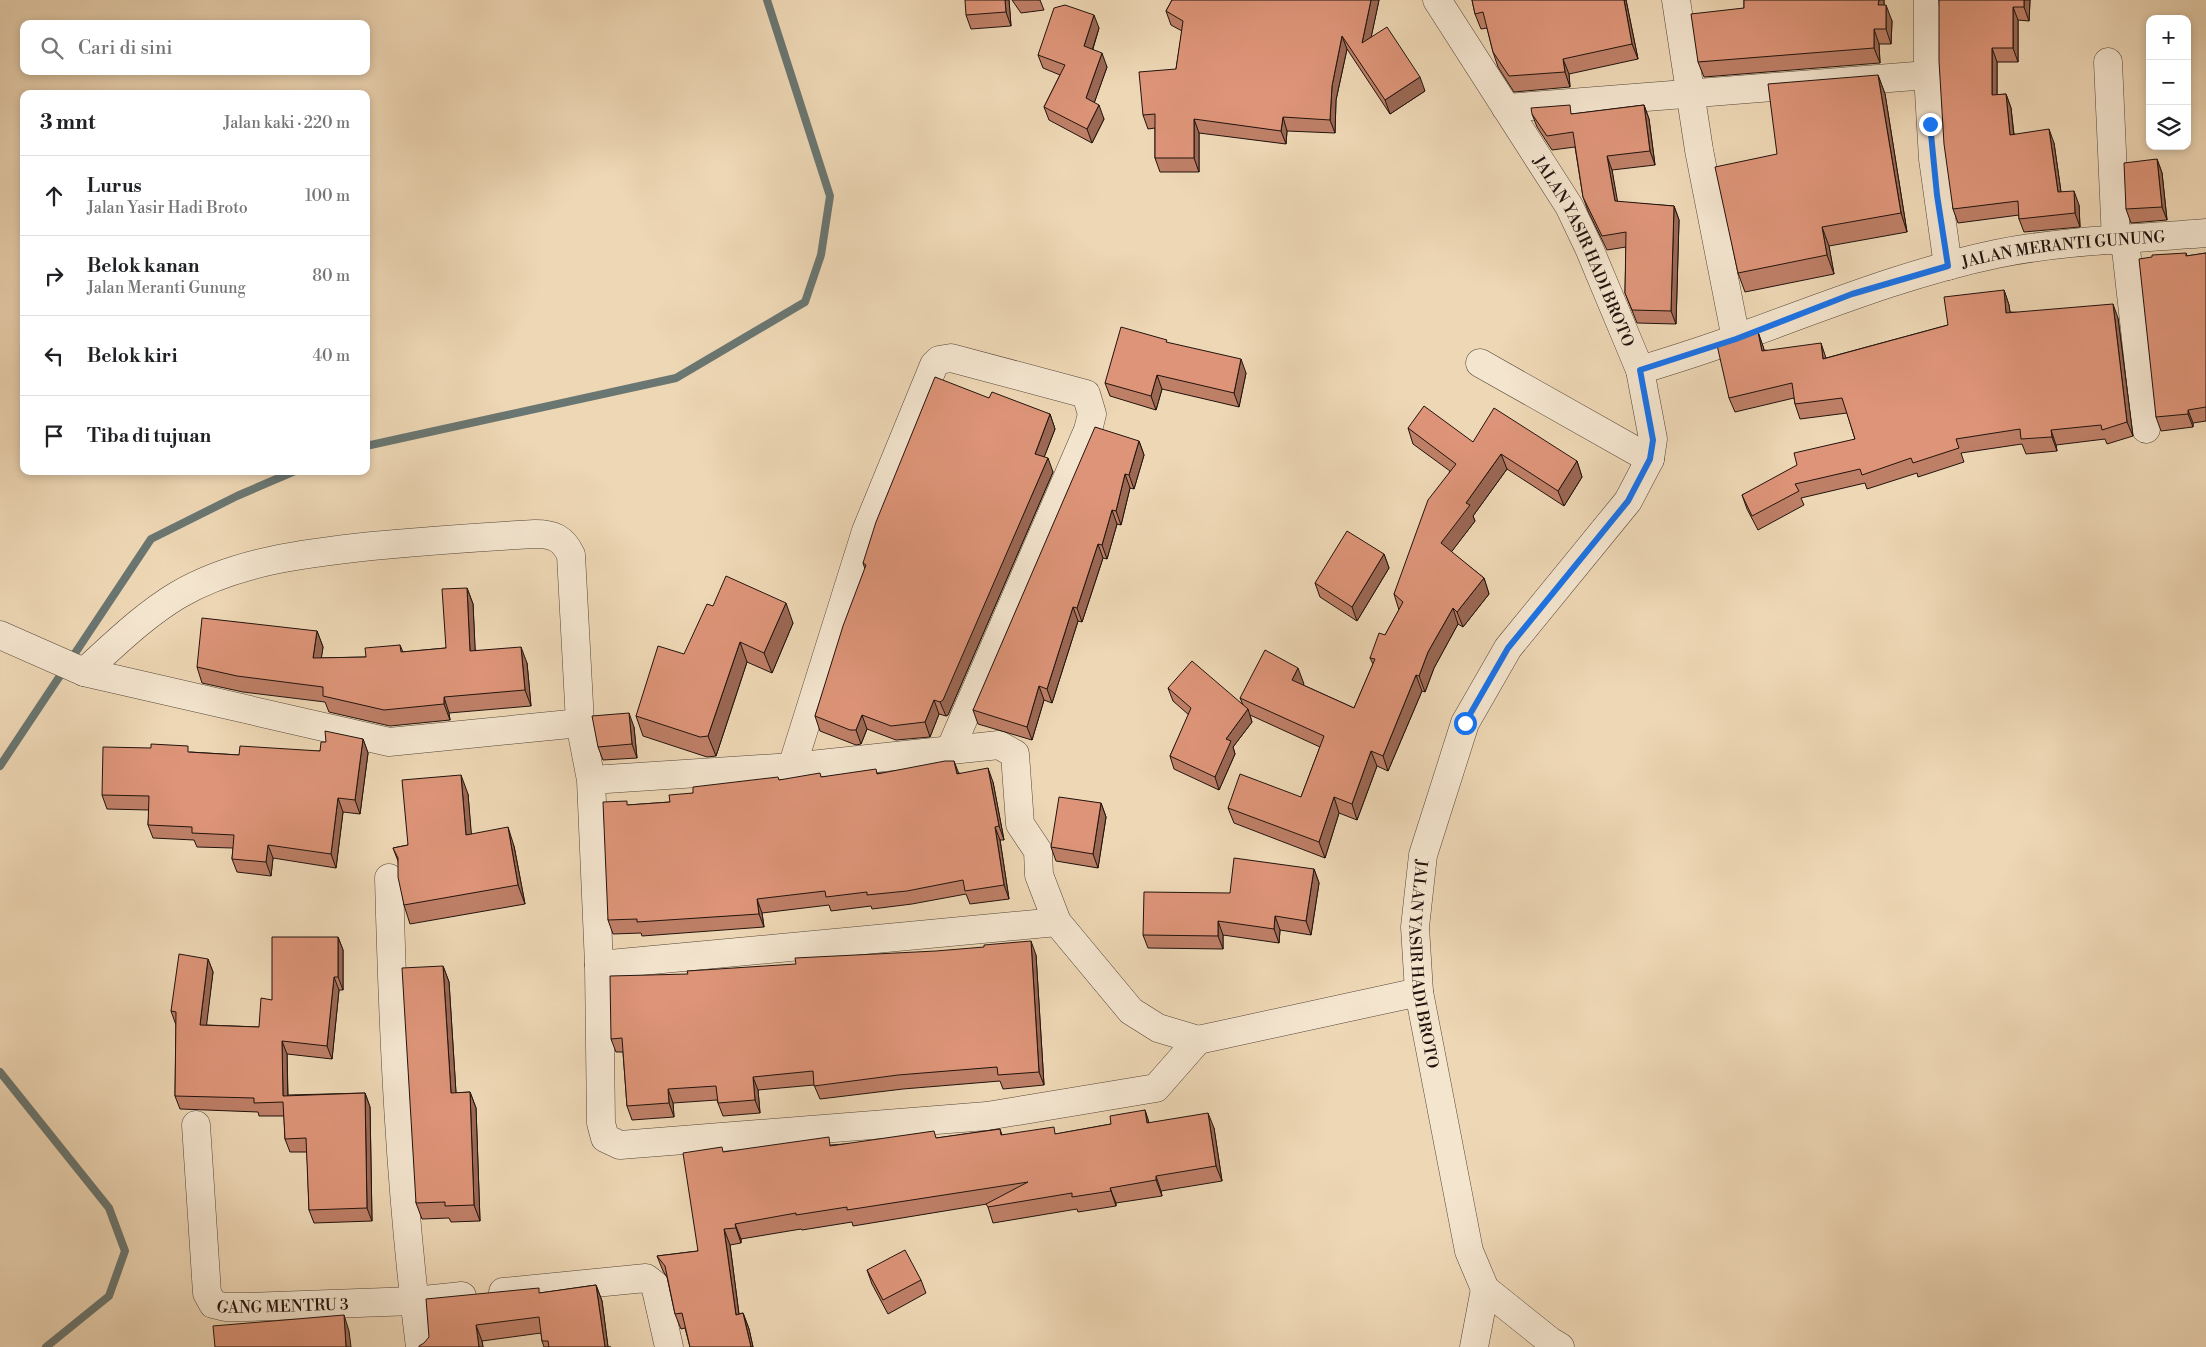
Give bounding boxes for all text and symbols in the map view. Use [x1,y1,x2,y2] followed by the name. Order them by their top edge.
[2146,15,2191,150] map controls
[2146,15,2191,60] button: +
[20,20,370,75] search box
[38,34,66,62] icon: search
[78,36,173,60] text: Cari di sini
[2146,60,2191,105] button: −
[2146,105,2191,150] button: layers
[40,110,95,136] text: 3 mnt
[223,113,350,133] text: Jalan kaki · 220 m
[1919,113,1942,136] route end
[1528,152,1638,350] street label: JALAN YASIR HADI BROTO
[87,174,142,198] text: Lurus
[40,182,68,210] icon: ahead
[305,186,350,206] text: 100 m
[87,198,248,218] text: Jalan Yasir Hadi Broto
[1958,227,2166,273] street label: JALAN MERANTI GUNUNG
[87,254,200,278] text: Belok kanan
[40,262,68,290] icon: right
[312,266,350,286] text: 80 m
[87,278,246,298] text: Jalan Meranti Gunung
[40,342,68,370] icon: left
[87,344,177,368] text: Belok kiri
[313,346,350,366] text: 40 m
[40,422,68,450] icon: arrive
[87,424,211,448] text: Tiba di tujuan
[1454,712,1477,735] route start
[1404,858,1443,1070] street label: JALAN YASIR HADI BROTO
[214,1294,349,1319] street label: GANG MENTRU 3

